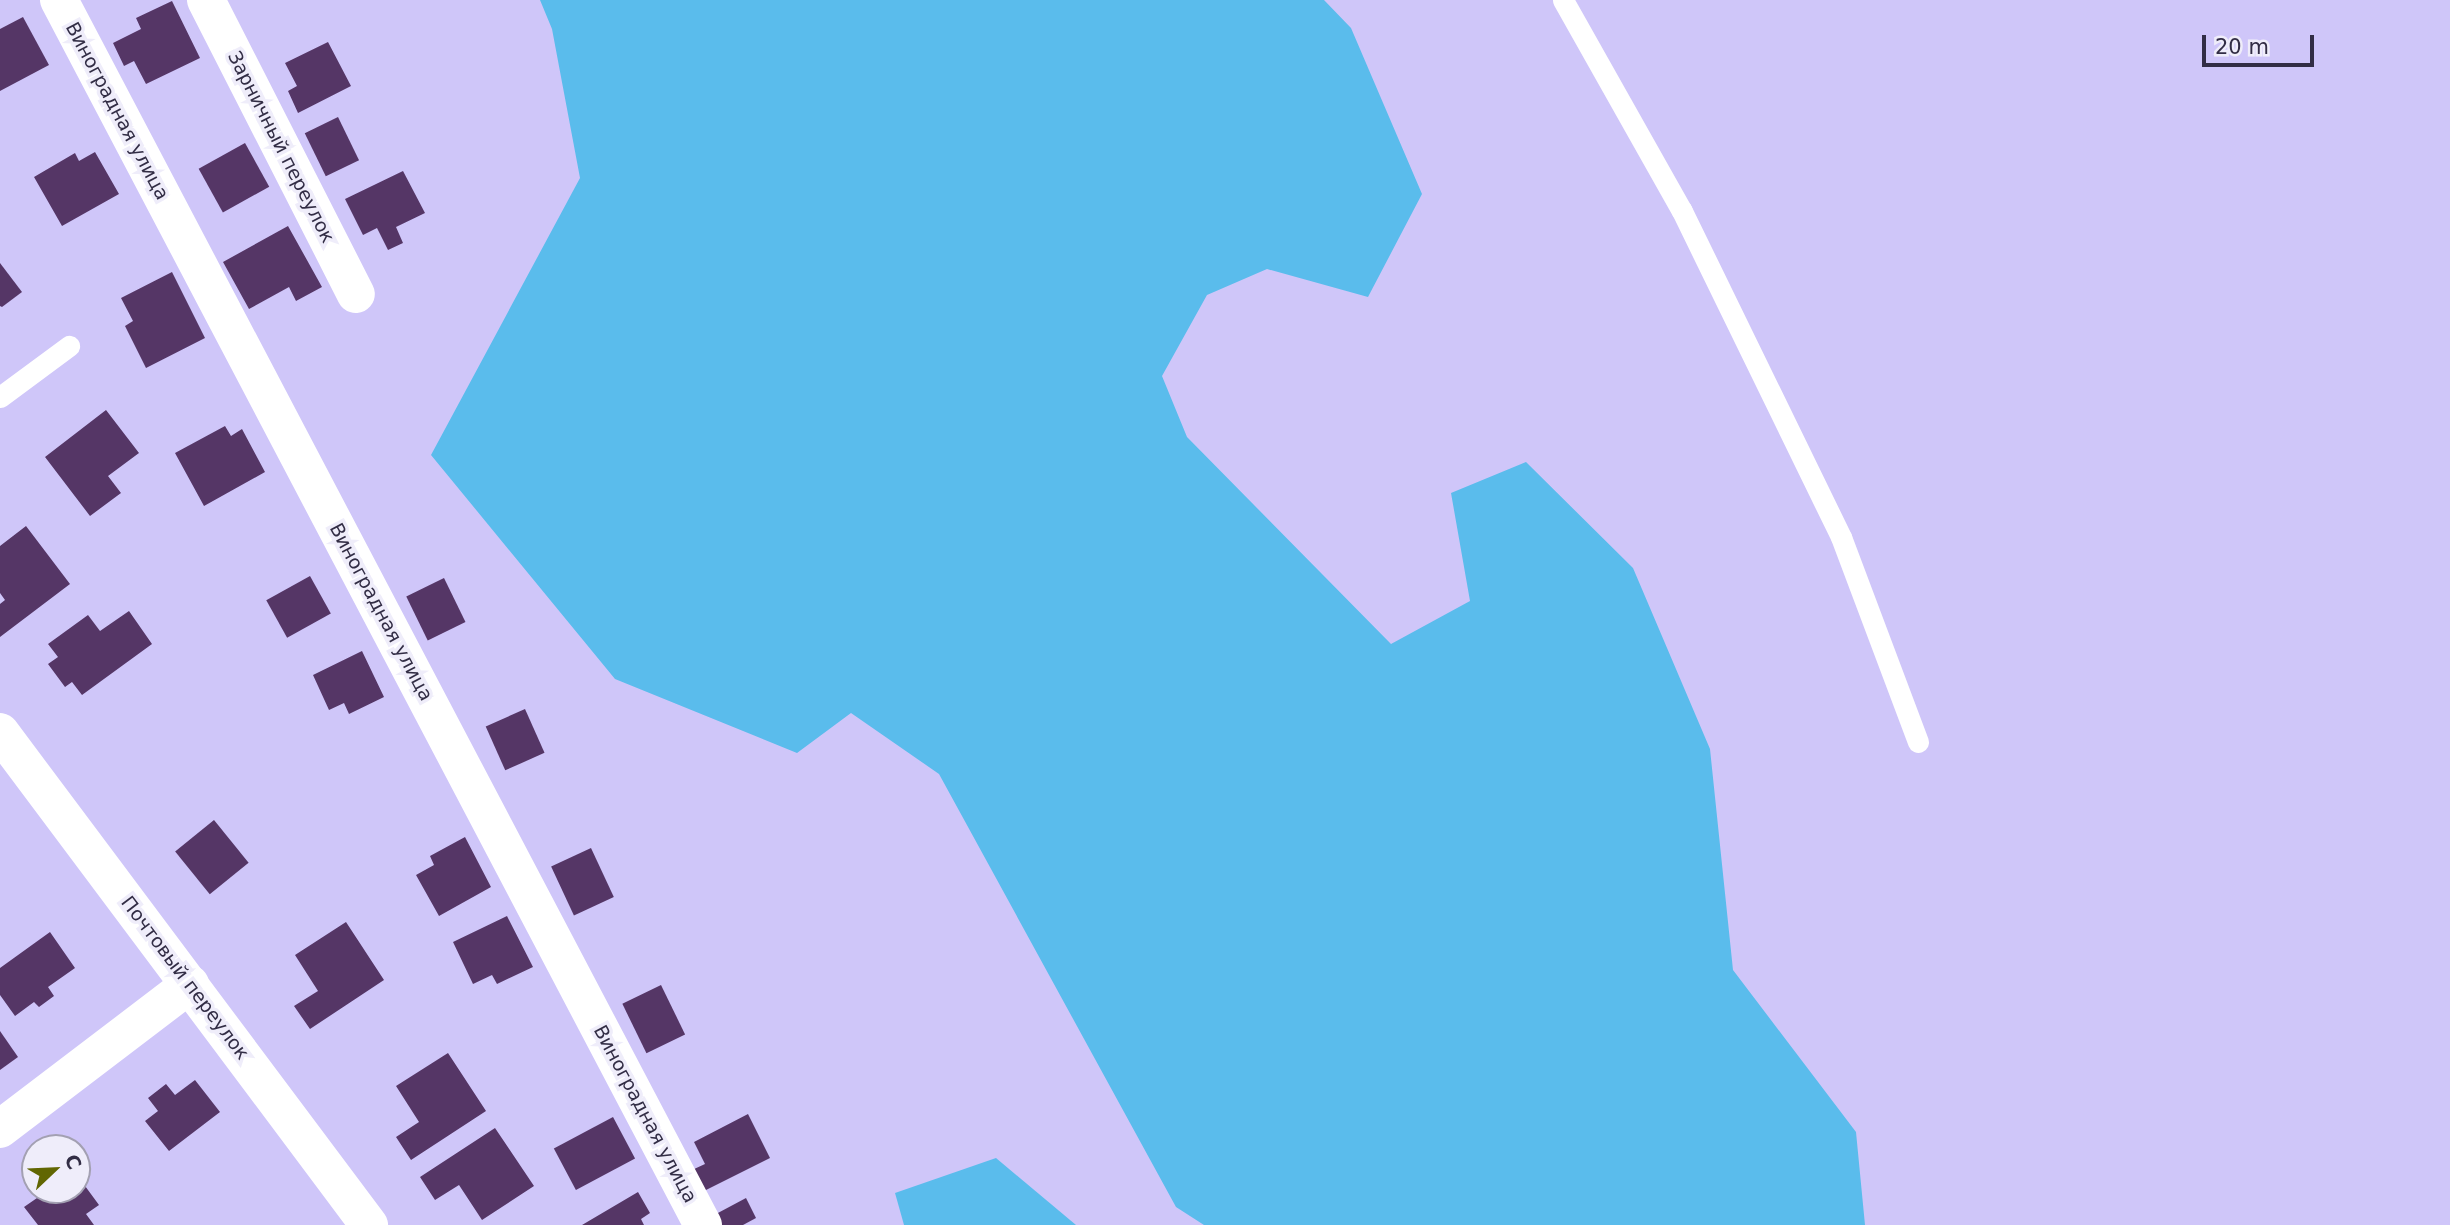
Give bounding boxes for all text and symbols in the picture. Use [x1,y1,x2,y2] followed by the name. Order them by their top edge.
[60,18,174,204] street label: Виноградная улица
[2205,21,2317,65] scale bar
[2215,35,2269,59] text: 20 m
[223,47,339,247] street label: Зарничный переулок
[324,519,438,705] street label: Виноградная улица
[116,892,254,1064] street label: Почтовый переулок
[588,1021,702,1207] street label: Виноградная улица
[21,1134,91,1204] north arrow
[61,1151,86,1172] text: С

